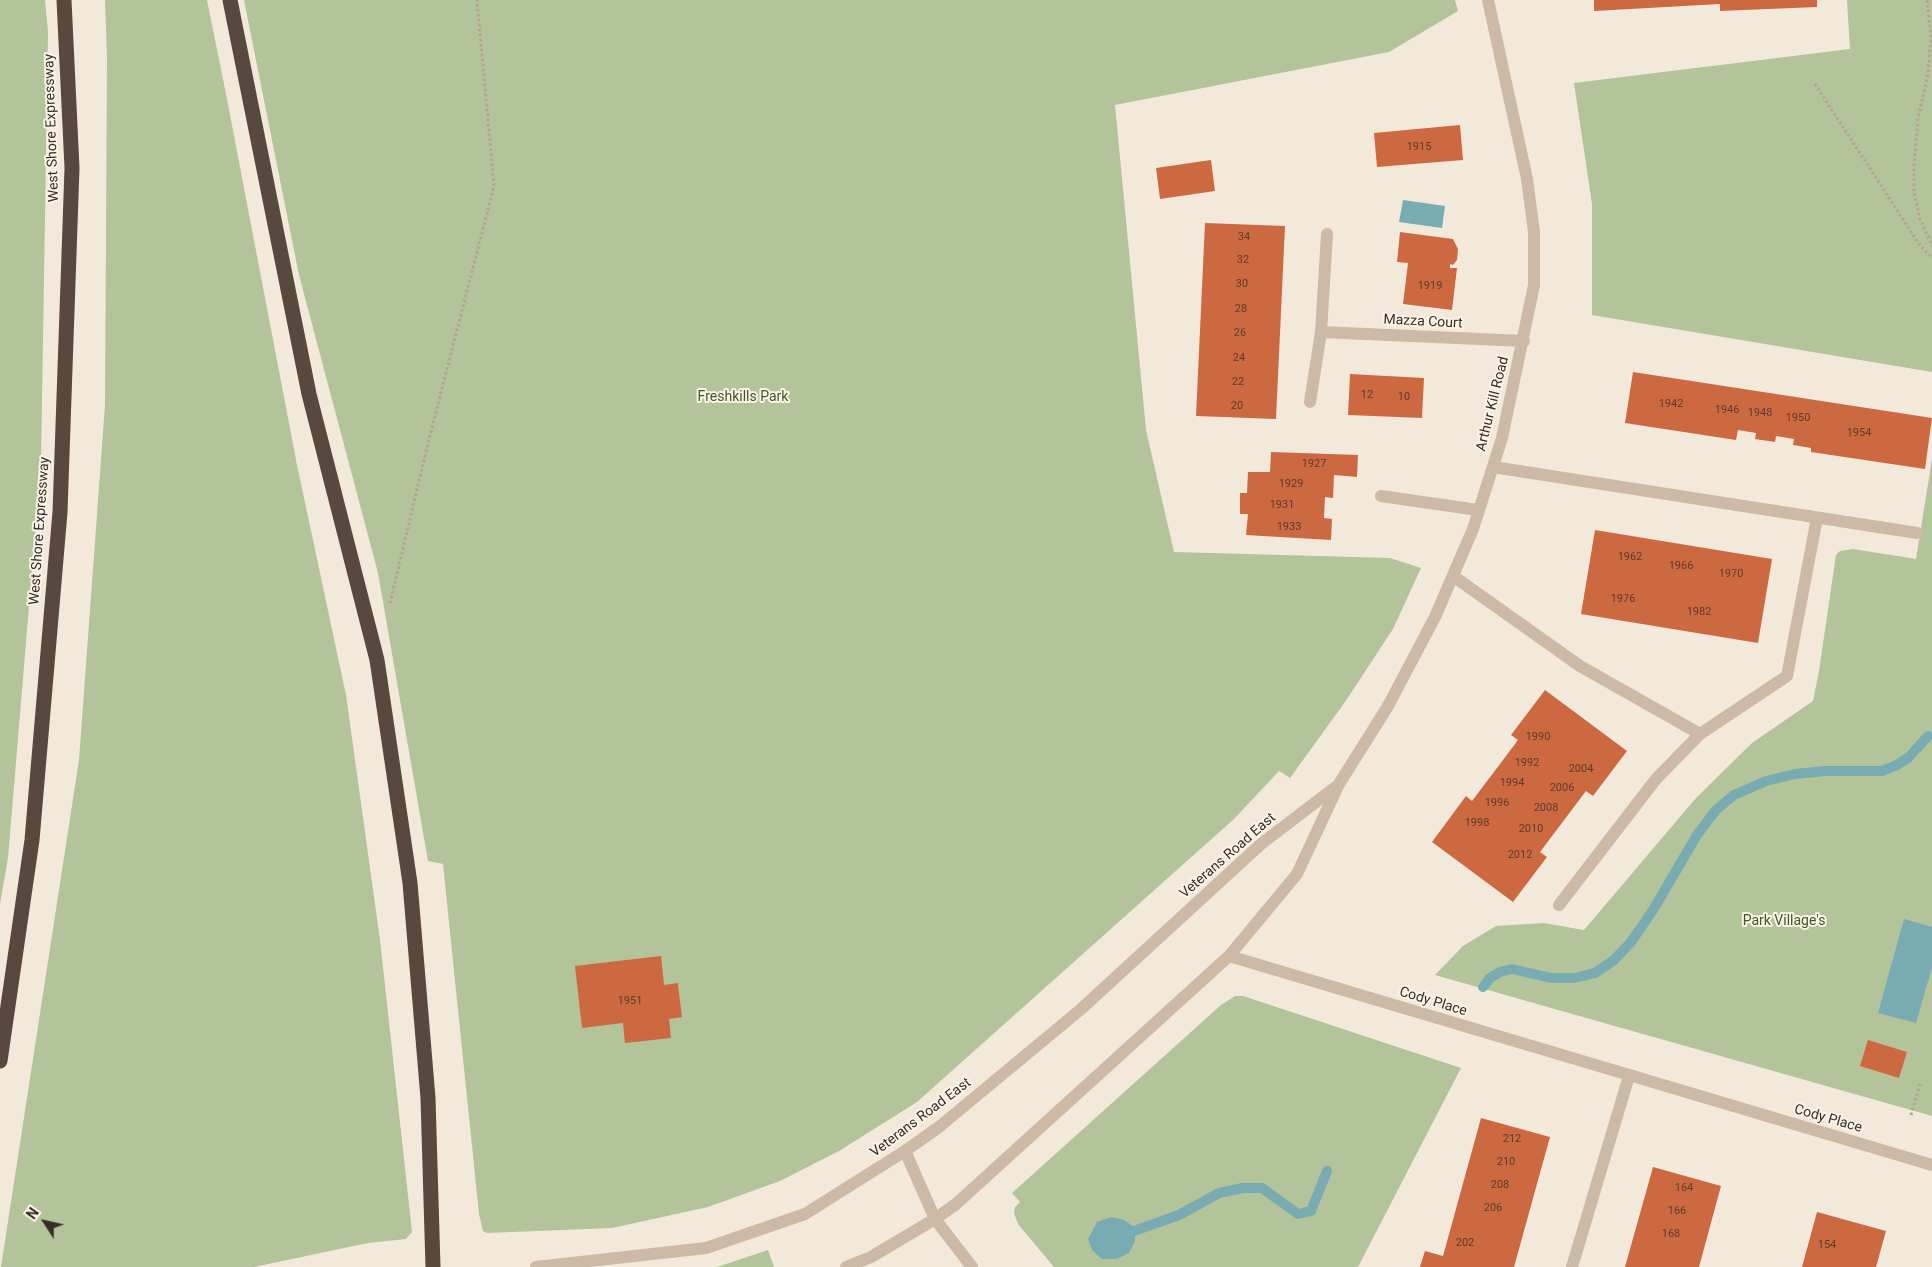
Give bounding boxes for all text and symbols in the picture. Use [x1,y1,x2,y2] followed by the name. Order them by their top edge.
[41,54,63,202] street label: West Shore Expressway
[1407,140,1431,154] house number: 1915
[1238,230,1250,244] house number: 34
[1237,253,1249,267] house number: 32
[1236,277,1248,291] house number: 30
[1418,279,1442,293] house number: 1919
[1235,302,1247,316] house number: 28
[1383,312,1463,332] street label: Mazza Court
[1234,326,1246,340] house number: 26
[1233,351,1245,365] house number: 24
[1473,355,1513,453] street label: Arthur Kill Road
[1232,375,1244,389] house number: 22
[1361,388,1373,402] house number: 12
[698,389,788,405] park label: Freshkills Park
[1398,390,1410,404] house number: 10
[1659,397,1683,411] house number: 1942
[1231,399,1243,413] house number: 20
[1715,403,1739,417] house number: 1946
[1748,406,1772,420] house number: 1948
[1786,411,1810,425] house number: 1950
[1847,426,1871,440] house number: 1954
[26,456,54,606] street label: West Shore Expressway
[1302,457,1326,471] house number: 1927
[1279,477,1303,491] house number: 1929
[1270,498,1294,512] house number: 1931
[1277,520,1301,534] house number: 1933
[1618,550,1642,564] house number: 1962
[1669,559,1693,573] house number: 1966
[1719,567,1743,581] house number: 1970
[1611,592,1635,606] house number: 1976
[1687,605,1711,619] house number: 1982
[1526,730,1550,744] house number: 1990
[1515,756,1539,770] house number: 1992
[1569,762,1593,776] house number: 2004
[1500,776,1524,790] house number: 1994
[1550,781,1574,795] house number: 2006
[1485,796,1509,810] house number: 1996
[1534,801,1558,815] house number: 2008
[1177,810,1279,902] street label: Veterans Road East
[1465,816,1489,830] house number: 1998
[1519,822,1543,836] house number: 2010
[1508,848,1532,862] house number: 2012
[1743,913,1825,929] park label: Park Village's
[1397,984,1469,1020] street label: Cody Place
[618,994,642,1008] house number: 1951
[867,1075,975,1161] street label: Veterans Road East
[1792,1101,1864,1137] street label: Cody Place
[1503,1132,1521,1146] house number: 212
[1497,1155,1515,1169] house number: 210
[1491,1178,1509,1192] house number: 208
[1675,1181,1693,1195] house number: 164
[20,1197,70,1247] north arrow
[1484,1201,1502,1215] house number: 206
[1668,1204,1686,1218] house number: 166
[23,1205,42,1222] text: N
[1662,1227,1680,1241] house number: 168
[1456,1236,1474,1250] house number: 202
[1818,1238,1836,1252] house number: 154

